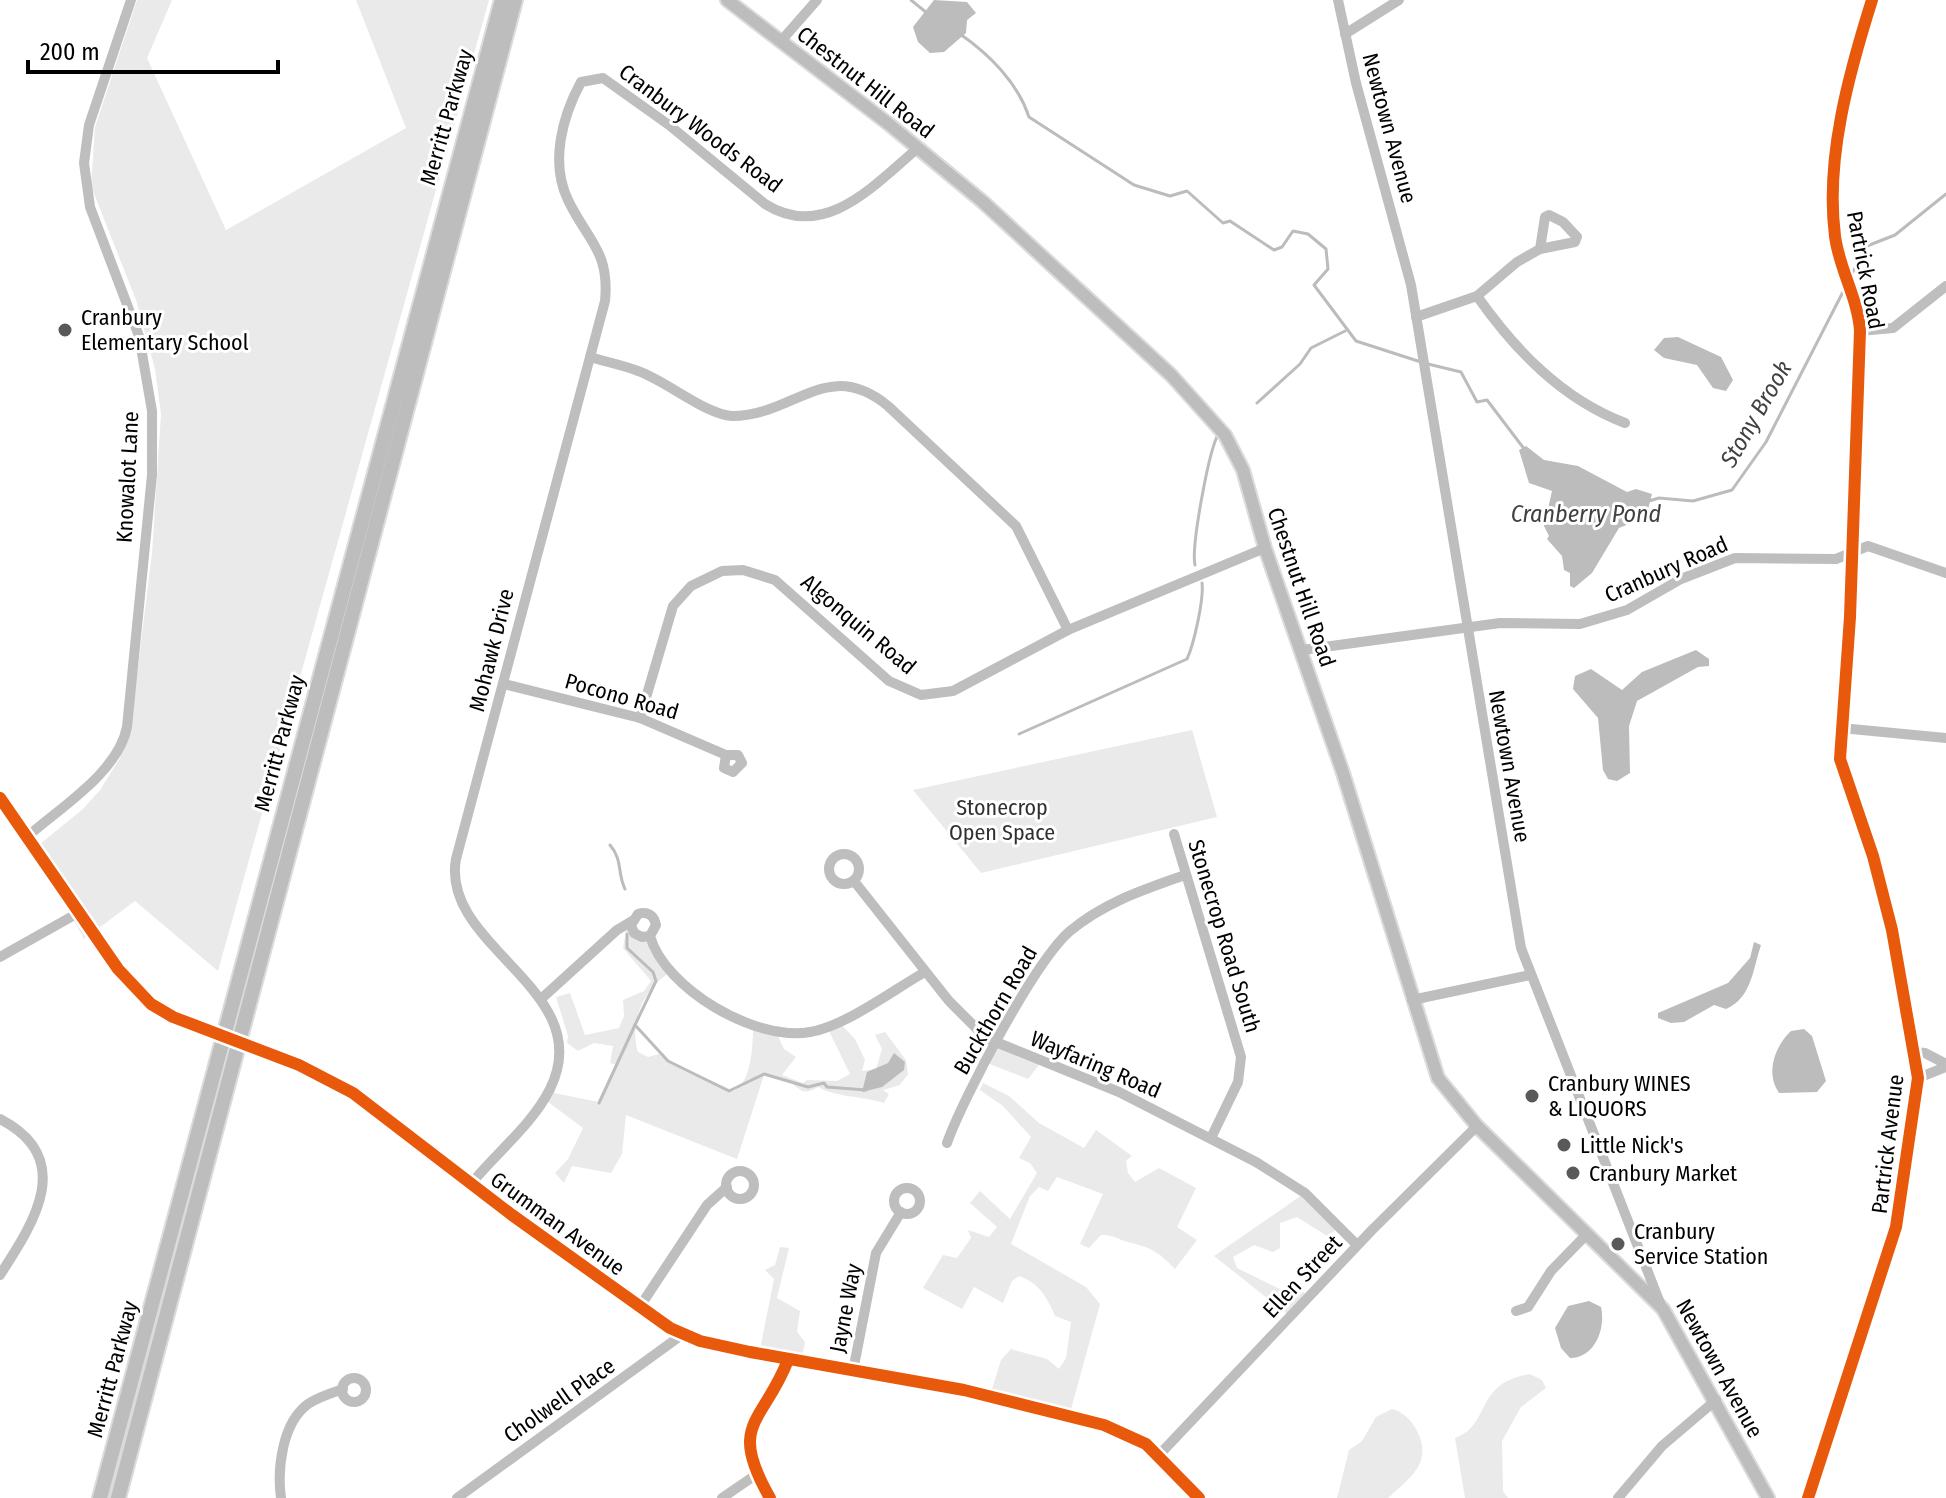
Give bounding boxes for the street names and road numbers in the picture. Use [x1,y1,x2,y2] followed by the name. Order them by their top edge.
[792,20,940,144] street label: Chestnut Hill Road
[414,46,479,188] street label: Merritt Parkway
[1357,50,1423,206] street label: Newtown Avenue
[614,58,788,199] street label: Cranbury Woods Road
[1841,209,1890,331] street label: Partrick Road
[111,410,144,544] street label: Knowalot Lane
[1262,504,1341,670] street label: Chestnut Hill Road
[1601,530,1732,609] street label: Cranbury Road
[796,568,922,680] street label: Algonquin Road
[463,586,520,714] street label: Mohawk Drive
[562,667,682,726] street label: Pocono Road
[248,672,311,814] street label: Merritt Parkway
[1483,688,1536,844] street label: Newtown Avenue
[1182,836,1267,1036] street label: Stonecrop Road South
[948,941,1043,1079] street label: Buckthorn Road
[1027,1025,1165,1104] street label: Wayfaring Road
[1866,1073,1909,1215] street label: Partrick Avenue
[485,1166,630,1281] street label: Grumman Avenue
[1257,1229,1348,1323] street label: Ellen Street
[824,1261,867,1355] street label: Jayne Way
[1670,1294,1769,1442] street label: Newtown Avenue
[81,1298,144,1440] street label: Merritt Parkway
[498,1352,620,1449] street label: Cholwell Place

